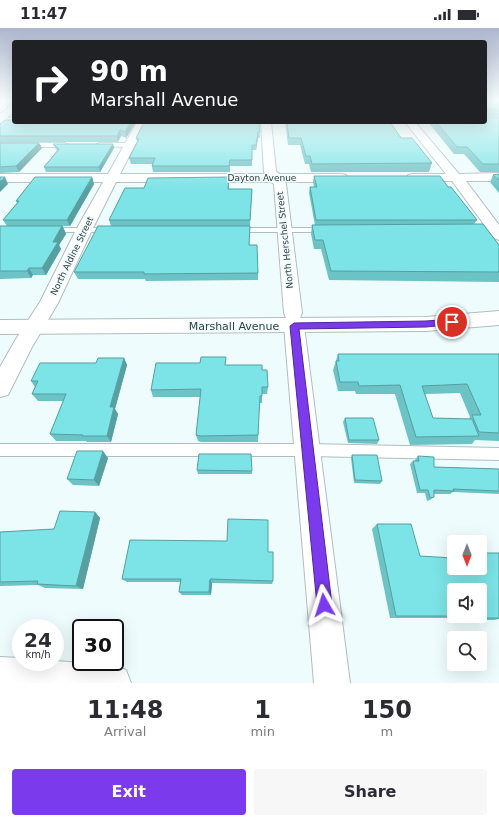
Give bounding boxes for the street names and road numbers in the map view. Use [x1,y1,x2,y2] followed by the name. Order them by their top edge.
[228,173,297,183] street label: Dayton Avenue
[275,190,295,289] street label: North Herschel Street
[49,215,96,297] street label: North Aldine Street
[189,320,280,333] street label: Marshall Avenue

